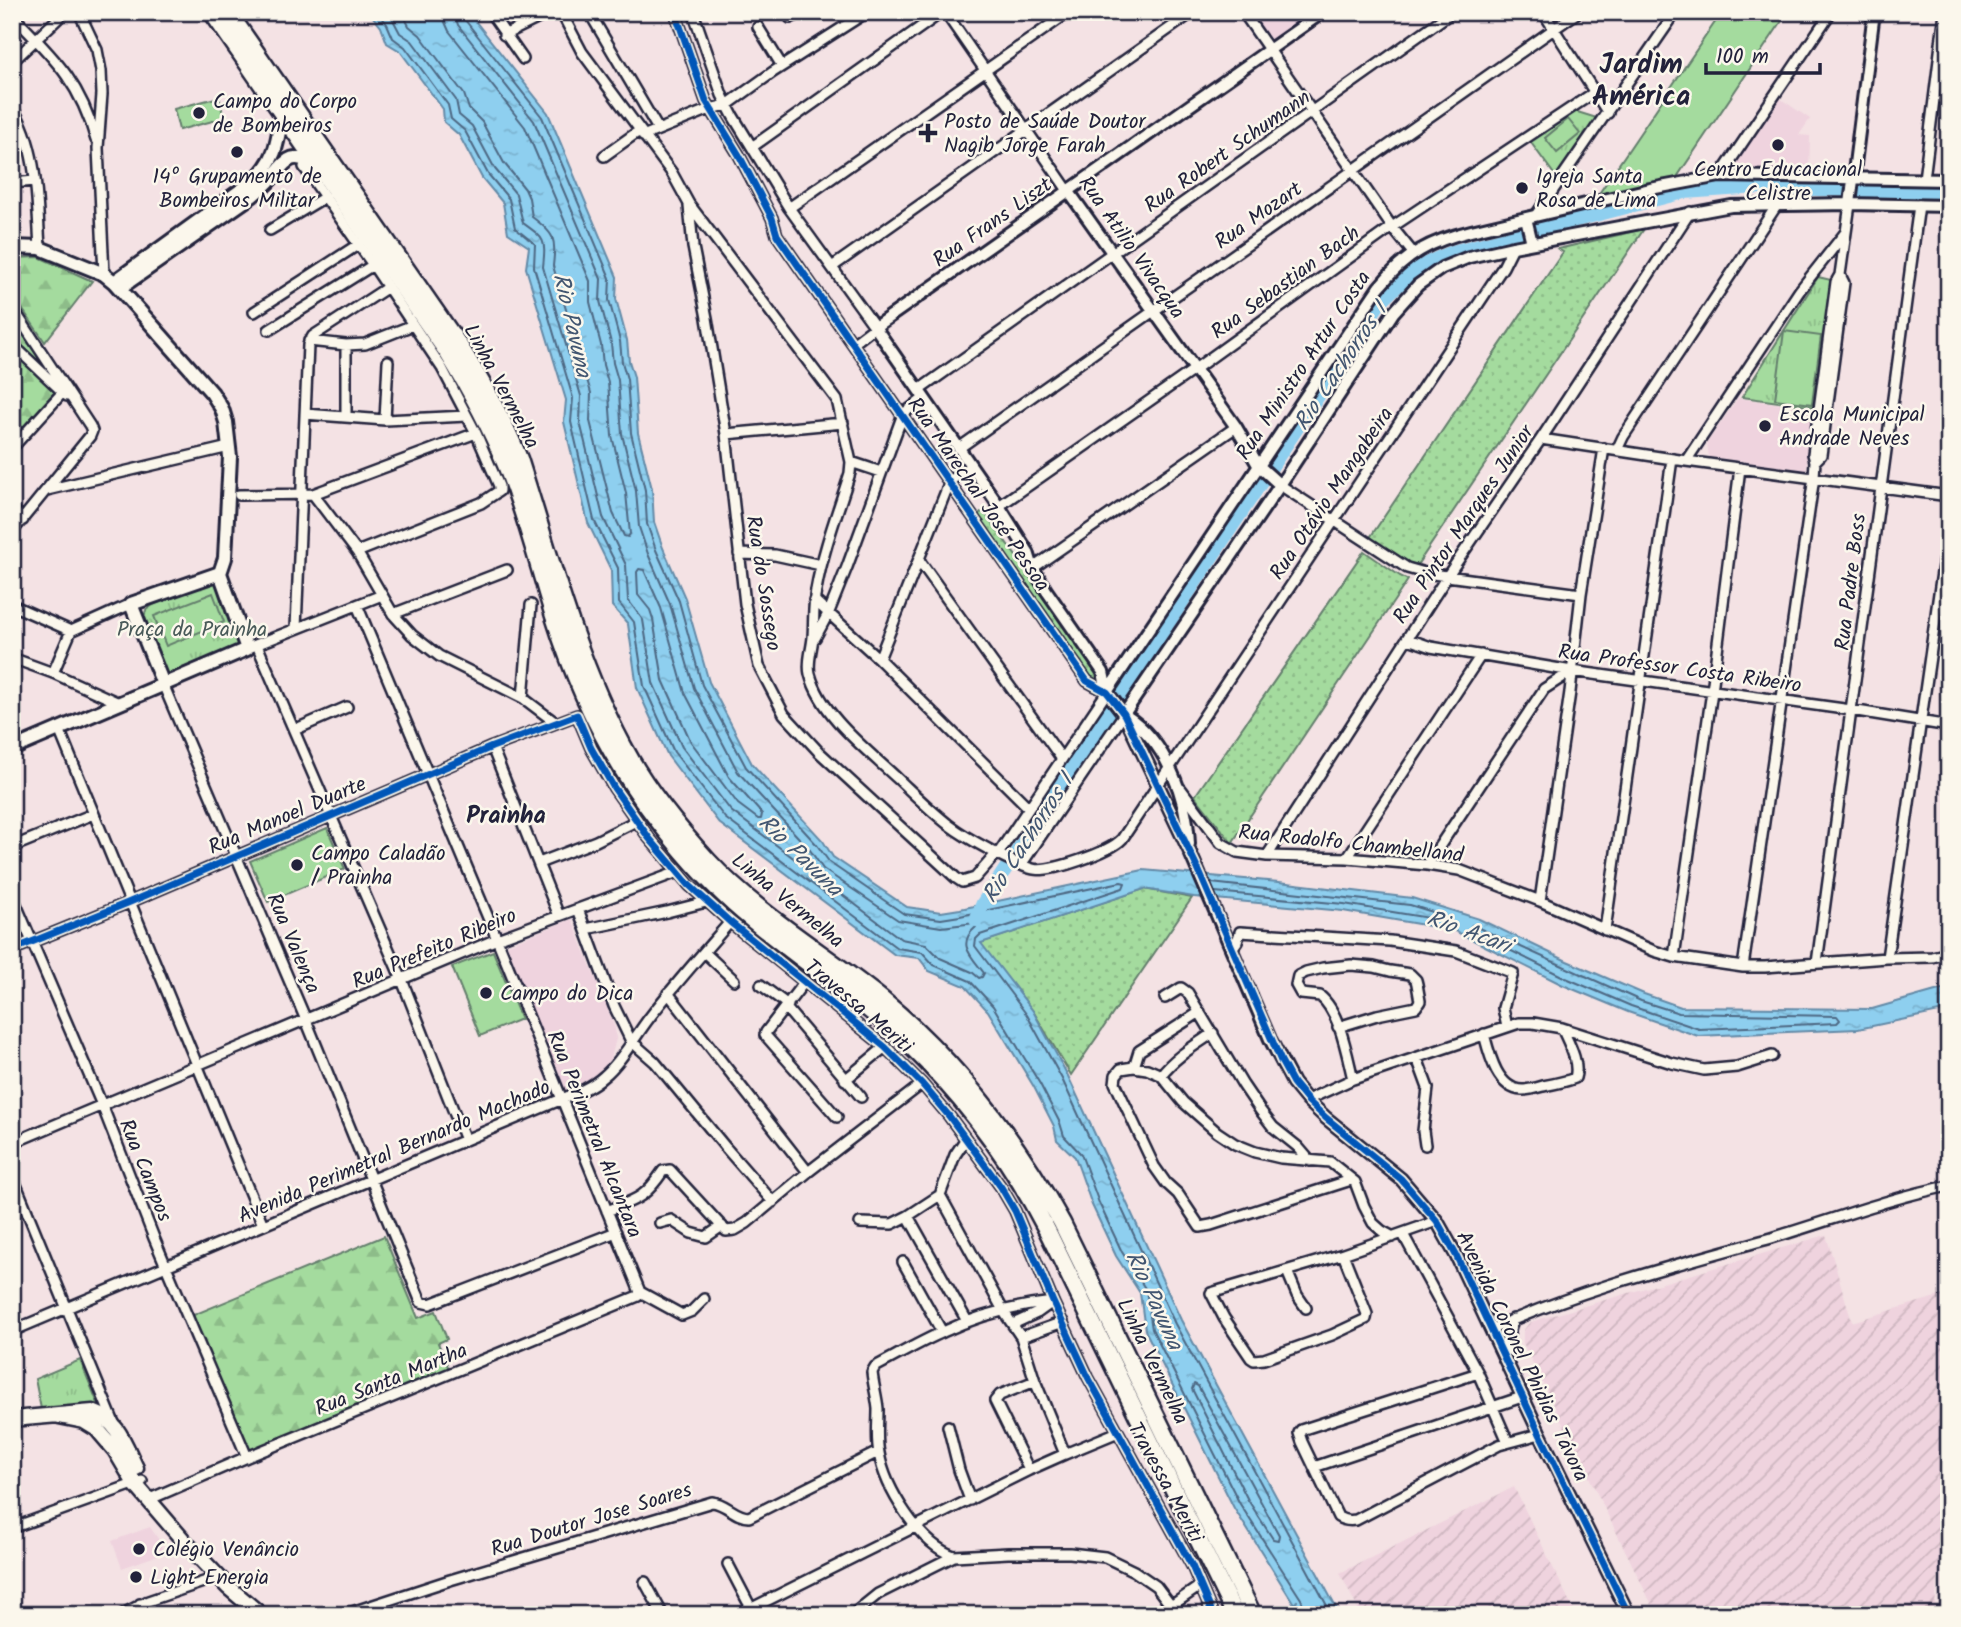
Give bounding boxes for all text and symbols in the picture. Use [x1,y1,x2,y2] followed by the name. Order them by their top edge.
[1706,32,1819,76] scale bar
[1716,41,1769,74] text: 100 m
[1592,43,1690,120] district label: Jardim América
[1138,82,1318,222] street label: Rua Robert Schumann
[213,86,357,143] place label: Campo do Corpo de Bombeiros
[191,105,207,121] marker: Campo do Corpo de Bombeiros
[944,106,1146,163] place label: Posto de Saúde Doutor Nagib Jorge Farah
[918,123,938,143] marker: Posto de Saúde Doutor Nagib Jorge Farah
[1770,137,1786,153] marker: Centro Educacional Celistre
[229,144,245,160] marker: 14º Grupamento de Bombeiros Militar
[1694,154,1862,211] place label: Centro Educacional Celistre
[152,161,322,218] place label: 14º Grupamento de Bombeiros Militar
[1536,161,1656,218] place label: Igreja Santa Rosa de Lima
[926,169,1060,277] street label: Rua Frans Liszt
[1069,169,1193,326] street label: Rua Atilio Vivacqua
[1208,173,1310,259] street label: Rua Mozart
[1514,180,1530,196] marker: Igreja Santa Rosa de Lima
[1204,218,1367,349] street label: Rua Sebastian Bach
[1228,264,1380,467] street label: Rua Ministro Artur Costa
[542,270,601,383] water label: Rio Pavuna
[1285,293,1400,438] water label: Rio Cachorros I
[454,318,547,455] street label: Linha Vermelha
[898,391,1058,599] street label: Rua Marechal José Pessoa
[1779,399,1925,456] place label: Escola Municipal Andrade Neves
[1262,400,1403,587] street label: Rua Otávio Mangabeira
[1385,418,1544,631] street label: Rua Pintor Marques Junior
[1757,418,1773,434] marker: Escola Municipal Andrade Neves
[1827,512,1876,653] street label: Rua Padre Boss
[736,513,789,653] street label: Rua do Sossego
[117,614,267,647] park label: Praça da Prainha
[1556,636,1804,703] street label: Rua Professor Costa Ribeiro
[973,764,1086,911] water label: Rio Cachorros I
[203,768,372,865] street label: Rua Manoel Duarte
[466,797,546,836] district label: Prainha
[749,807,852,908] water label: Rio Pavuna
[1237,816,1465,873] street label: Rua Rodolfo Chambelland
[311,838,445,895] place label: Campo Caladão / Prainha
[723,845,851,957] street label: Linha Vermelha
[289,857,305,873] marker: Campo Caladão / Prainha
[257,888,329,999] street label: Rua Valença
[347,900,522,999] street label: Rua Prefeito Ribeiro
[1421,901,1519,966] water label: Rio Acari
[796,952,921,1063] street label: Travessa Meriti
[500,978,633,1011] place label: Campo do Dica
[478,985,494,1001] marker: Campo do Dica
[537,1026,650,1243] street label: Rua Perimetral Alcantara
[233,1071,556,1233] street label: Avenida Perimetral Bernardo Machado
[109,1114,180,1227] street label: Rua Campos
[1446,1226,1597,1488] street label: Avenida Coronel Phidias Távora
[1115,1245,1193,1358] water label: Rio Pavuna
[1107,1293,1197,1431] street label: Linha Vermelha
[310,1335,473,1426] street label: Rua Santa Martha
[1118,1416,1212,1550] street label: Travessa Meriti
[487,1474,696,1567] street label: Rua Doutor Jose Soares
[153,1534,299,1567] place label: Colégio Venâncio
[131,1541,147,1557] marker: Colégio Venâncio
[150,1562,269,1595] place label: Light Energia
[128,1569,144,1585] marker: Light Energia

